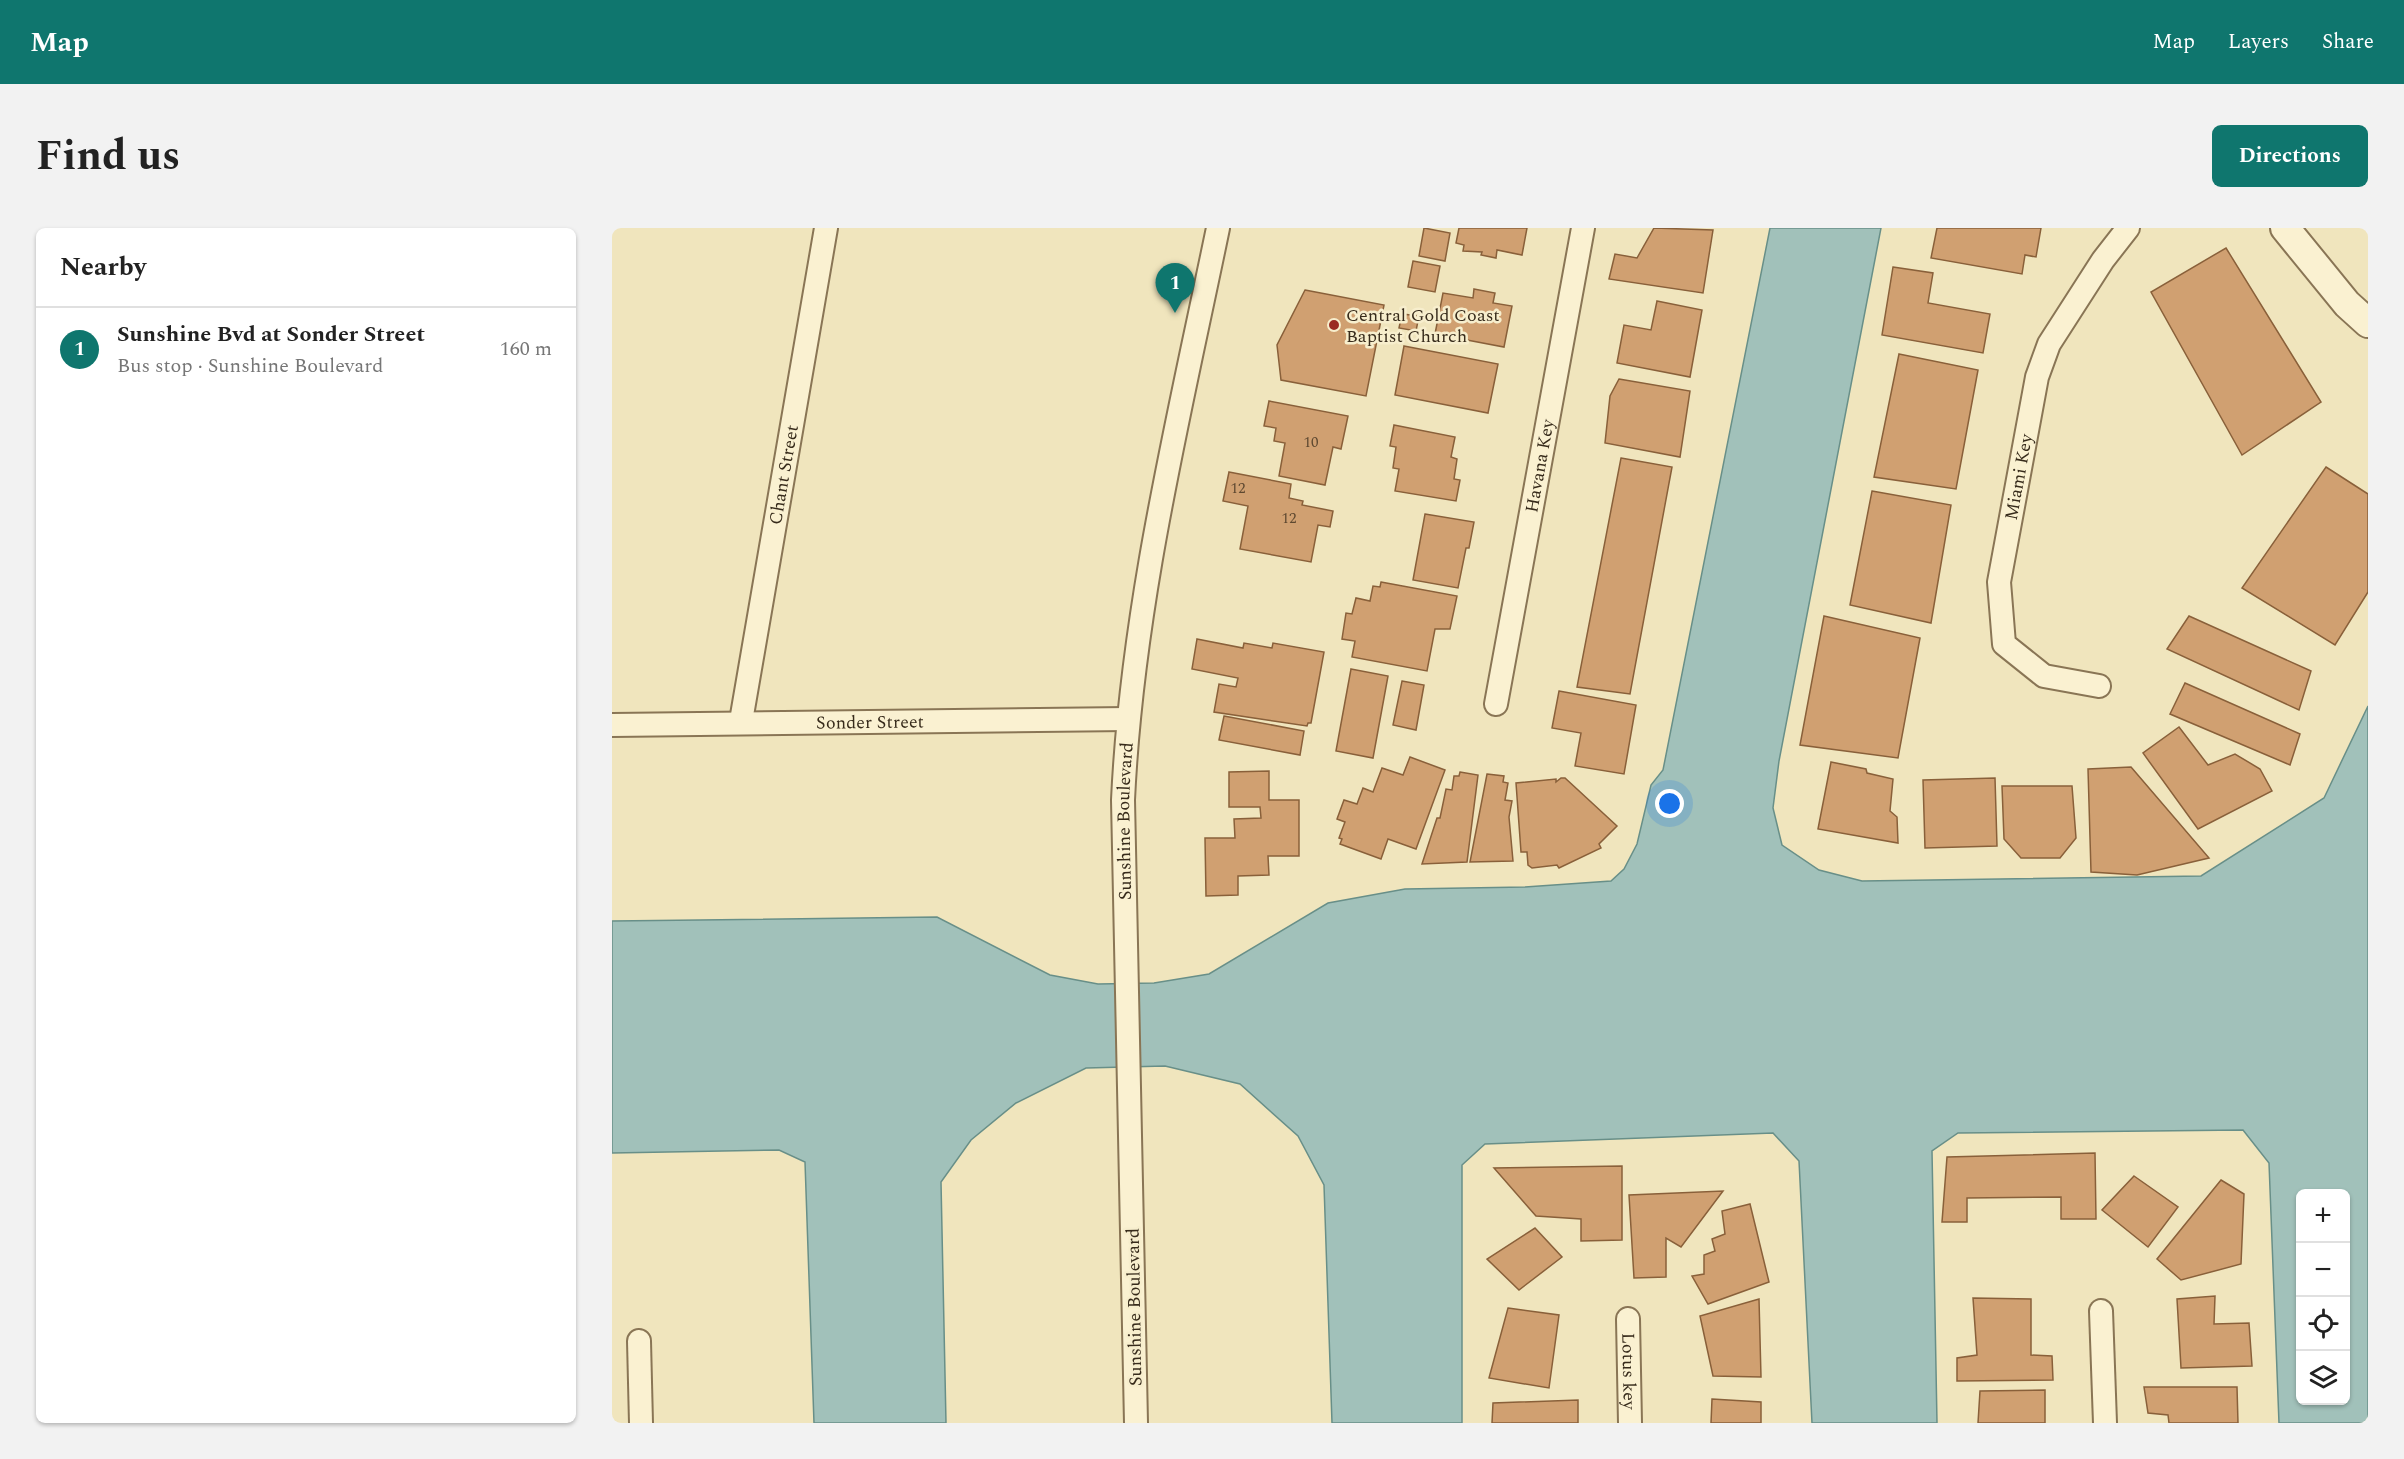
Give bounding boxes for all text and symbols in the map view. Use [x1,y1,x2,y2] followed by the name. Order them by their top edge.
[30,21,89,64] text: Map
[2153,26,2195,58] text: Map
[2228,26,2289,58] text: Layers
[2322,26,2374,58] text: Share
[36,125,180,188] text: Find us
[2212,125,2368,187] button: Directions
[60,247,146,287] text: Nearby
[1156,264,1194,313] pin: 1
[1346,302,1500,350] place label: Central Gold Coast Baptist Church
[117,318,425,351] text: Sunshine Bvd at Sonder Street
[1327,318,1341,332] marker: Central Gold Coast Baptist Church
[74,334,85,364] text: 1
[500,334,552,364] text: 160 m
[117,351,383,381] text: Bus stop · Sunshine Boulevard
[1518,416,1562,515] street label: Havana Key
[762,423,806,527] street label: Chant Street
[1303,431,1319,454] house number: 10
[1998,431,2040,523] street label: Miami Key
[1230,477,1246,500] house number: 12
[1281,507,1297,530] house number: 12
[816,708,924,737] street label: Sonder Street
[1110,741,1141,901] street label: Sunshine Boulevard
[1655,789,1684,818] your location
[2296,1189,2350,1405] map controls
[2296,1189,2350,1243] button: +
[1120,1228,1149,1386] street label: Sunshine Boulevard
[2296,1243,2350,1297] button: −
[2296,1297,2350,1351] button: locate
[1614,1332,1643,1411] street label: Lotus key
[2296,1351,2350,1405] button: layers

